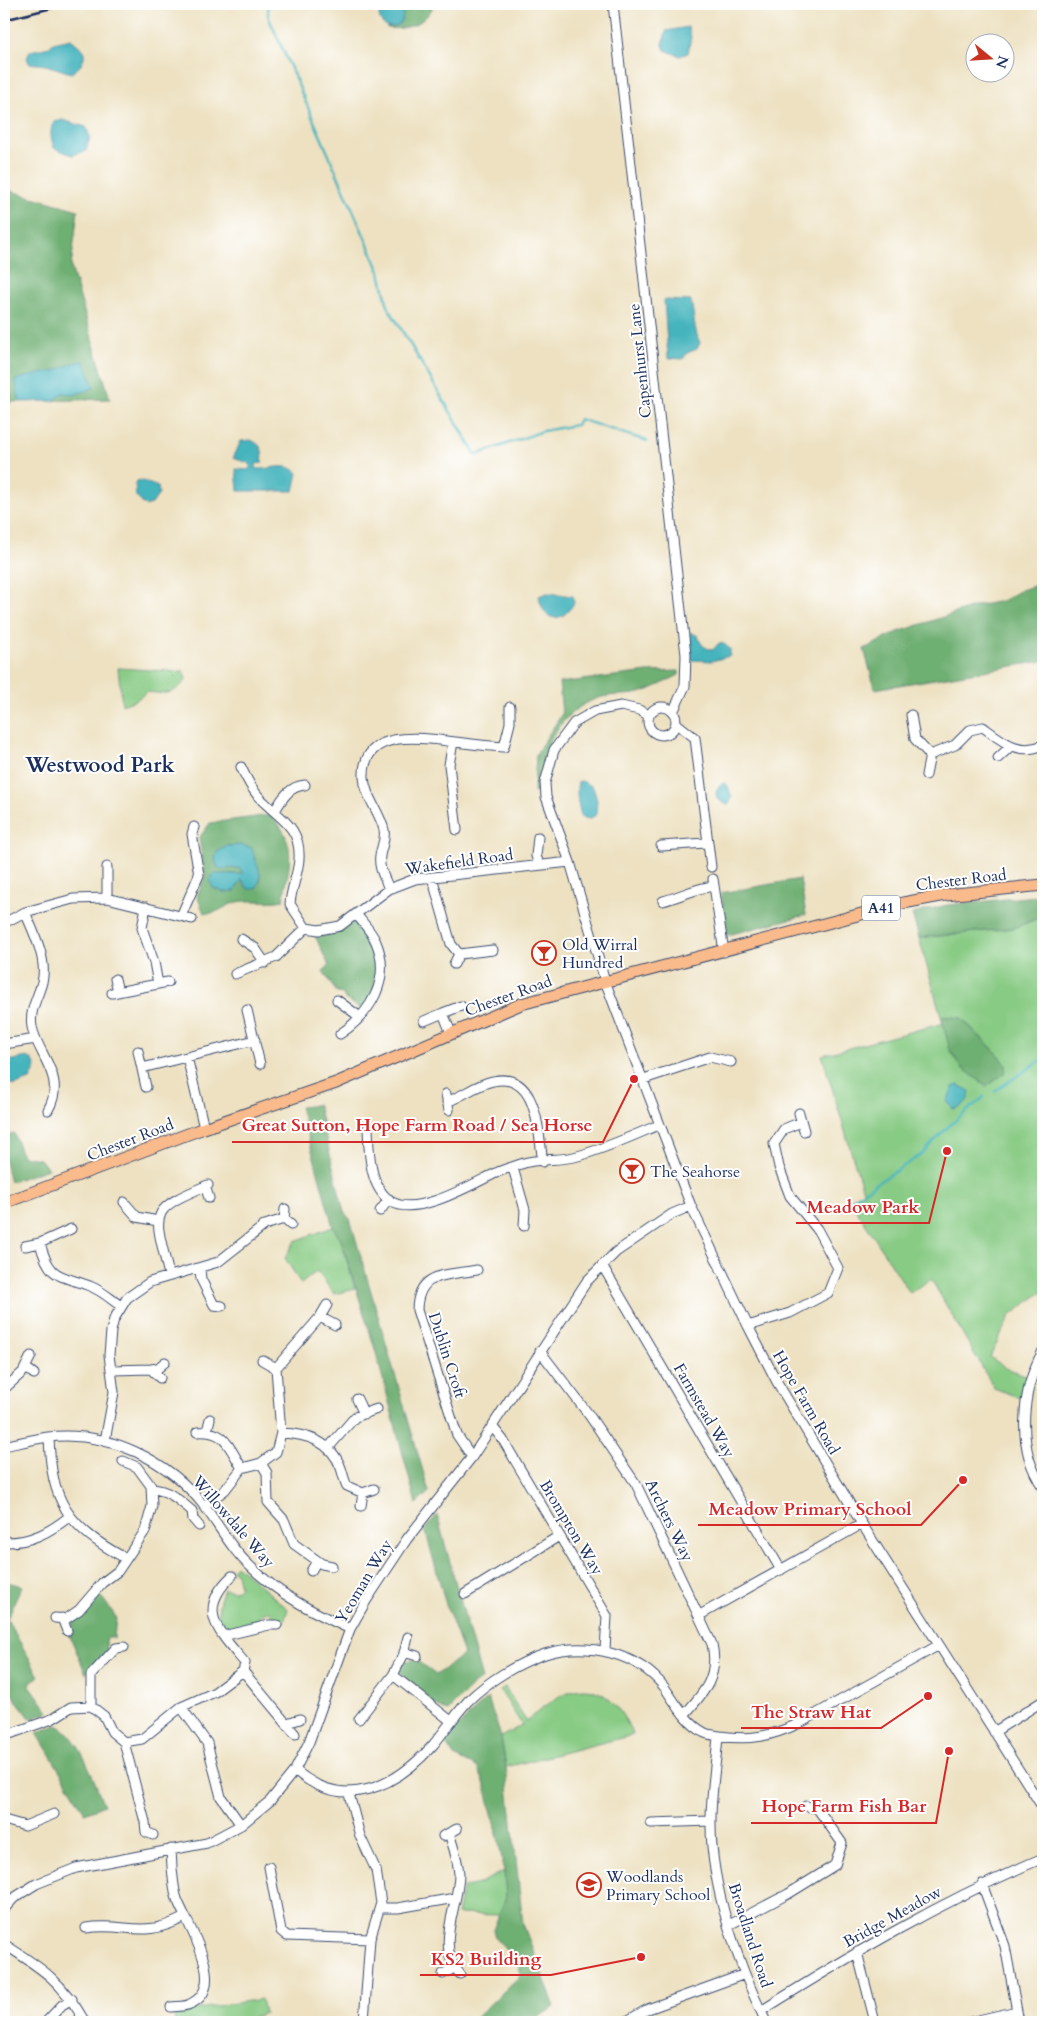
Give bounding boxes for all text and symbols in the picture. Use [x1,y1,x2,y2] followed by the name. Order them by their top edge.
[964,32,1014,82] north arrow
[991,53,1013,71] text: N
[623,303,657,419] street label: Capenhurst Lane
[24,751,175,780] district label: Westwood Park
[403,843,515,881] street label: Wakefield Road
[914,863,1008,896] street label: Chester Road
[862,896,900,920] road number: A41
[562,934,638,974] place label: Old Wirral Hundred
[531,940,557,966] bar icon: Old Wirral Hundred
[462,970,555,1022] street label: Chester Road
[232,1109,603,1142] callout: Great Sutton, Hope Farm Road / Sea Horse
[84,1113,177,1167] street label: Chester Road
[242,1113,593,1138] text: Great Sutton, Hope Farm Road / Sea Horse
[619,1158,645,1184] bar icon: The Seahorse
[650,1161,740,1183] place label: The Seahorse
[796,1190,929,1223] callout: Meadow Park
[806,1195,920,1220] text: Meadow Park
[423,1310,471,1401] street label: Dublin Croft
[767,1346,845,1459] street label: Hope Farm Road
[668,1359,740,1462] street label: Farmstead Way
[186,1470,280,1573] street label: Willowdale Way
[534,1476,609,1580] street label: Brompton Way
[640,1476,699,1566] street label: Archers Way
[698,1492,921,1525] callout: Meadow Primary School
[708,1497,912,1522] text: Meadow Primary School
[330,1535,398,1628] street label: Yeoman Way
[741,1695,881,1728] callout: The Straw Hat
[751,1700,872,1725] text: The Straw Hat
[751,1790,936,1823] callout: Hope Farm Fish Bar
[762,1794,927,1819] text: Hope Farm Fish Bar
[605,1866,710,1906] place label: Woodlands Primary School
[576,1872,602,1898] school or university icon: Woodlands Primary School
[723,1880,777,1991] street label: Broadland Road
[839,1881,946,1953] street label: Bridge Meadow
[420,1942,551,1975] callout: KS2 Building
[431,1947,542,1972] text: KS2 Building

